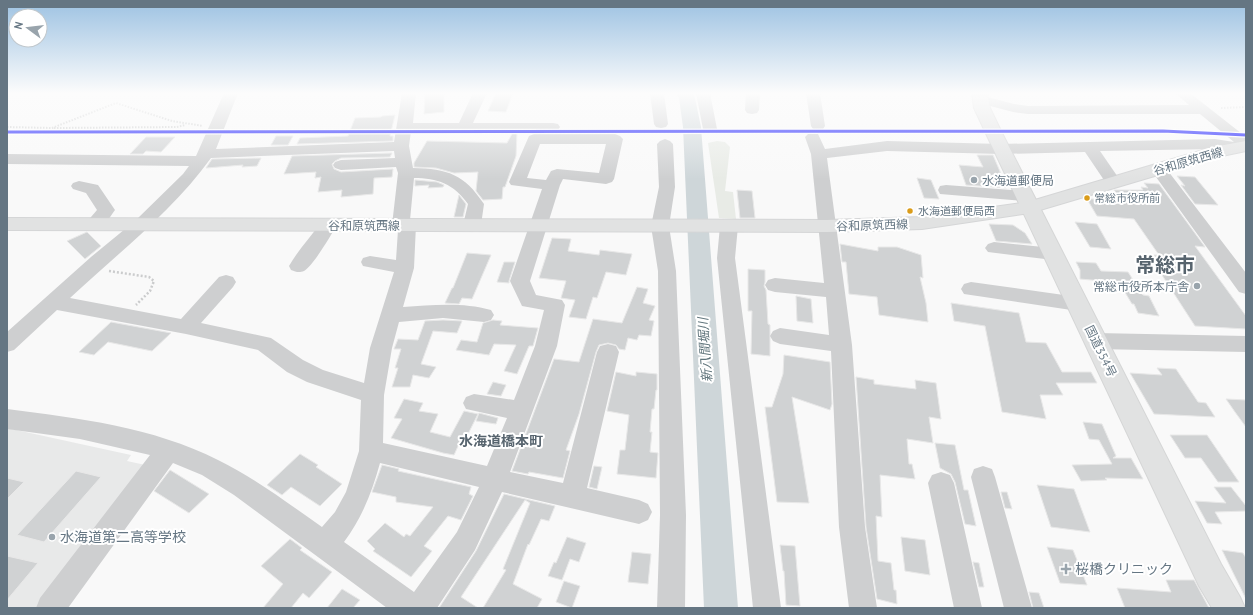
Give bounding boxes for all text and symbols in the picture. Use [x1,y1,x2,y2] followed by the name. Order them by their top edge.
[8,8,48,48] north arrow
[11,20,26,31] text: N
[1151,144,1225,178] street label: 谷和原筑西線
[982,173,1054,188] place label: 水海道郵便局
[969,175,979,185] marker: 水海道郵便局
[1094,191,1160,205] place label: 常総市役所前
[1082,193,1092,203] marker: 常総市役所前
[918,204,995,218] place label: 水海道郵便局西
[905,206,915,216] marker: 水海道郵便局西
[836,216,908,234] street label: 谷和原筑西線
[328,218,400,233] street label: 谷和原筑西線
[1135,252,1195,278] district label: 常総市
[1093,279,1189,294] place label: 常総市役所本庁舎
[1192,281,1202,291] marker: 常総市役所本庁舎
[694,315,716,383] water label: 新八間堀川
[1082,323,1120,379] street label: 国道354号
[459,432,543,450] district label: 水海道橋本町
[60,528,186,546] place label: 水海道第二高等学校
[47,532,57,542] marker: 水海道第二高等学校
[1075,560,1173,578] place label: 桜橋クリニック
[1060,563,1072,575] marker: 桜橋クリニック

